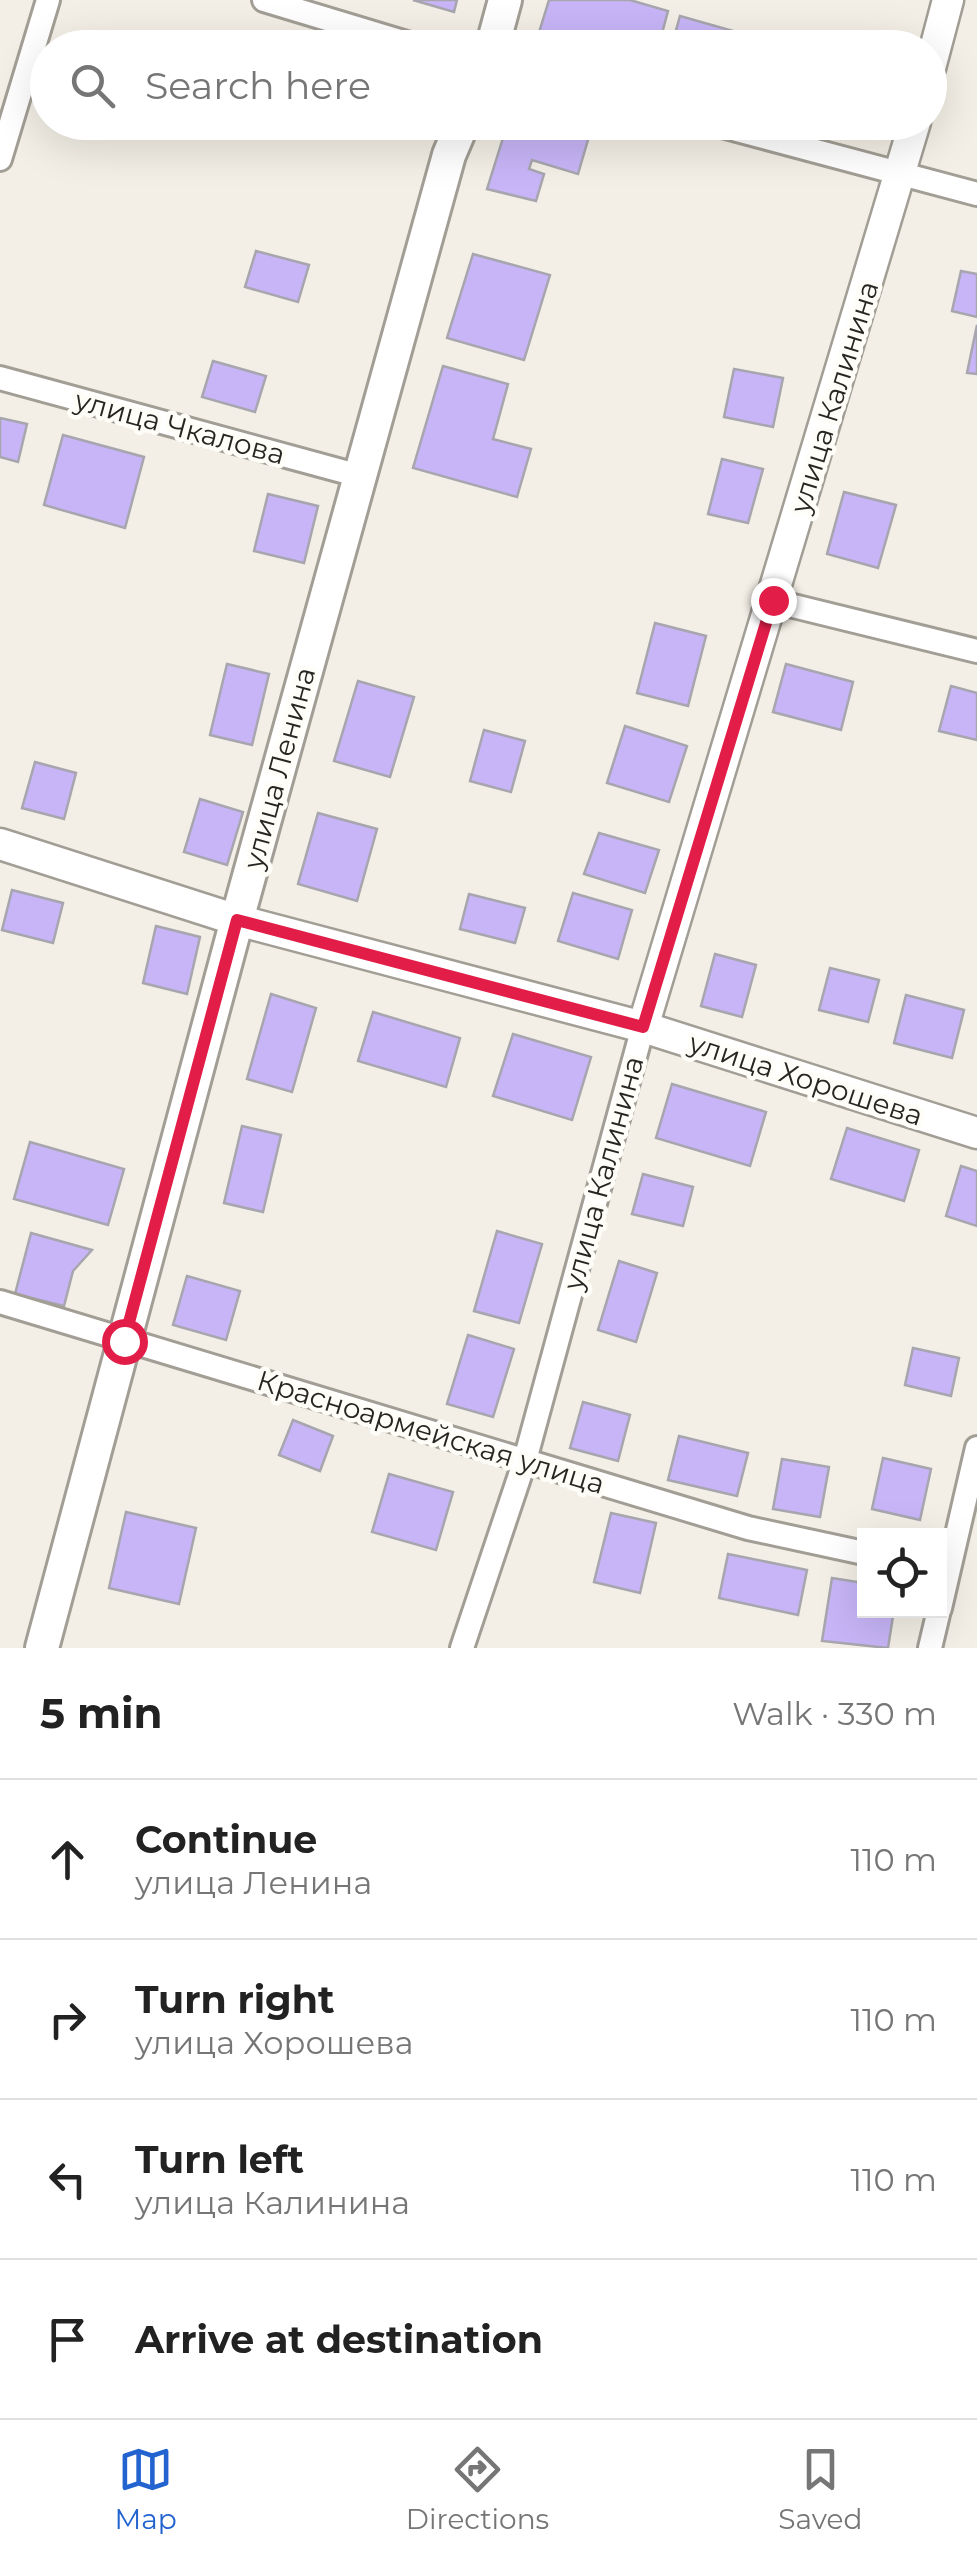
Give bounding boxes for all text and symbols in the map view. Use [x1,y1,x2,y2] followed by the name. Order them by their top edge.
[30,30,947,140] search box
[65,58,120,113] icon: search
[145,62,371,109] text: Search here
[782,277,885,518] street label: улица Калинина
[70,382,289,471] street label: улица Чкалова
[751,578,797,624] route end
[235,663,322,874] street label: улица Ленина
[684,1025,927,1133] street label: улица Хорошева
[555,1052,651,1295] street label: улица Калинина
[102,1319,148,1365] route start
[253,1363,609,1501] street label: Красноармейская улица
[857,1528,947,1618] map controls
[857,1528,947,1618] button: locate
[40,1687,163,1739] text: 5 min
[732,1694,937,1733] text: Walk · 330 m
[135,1816,317,1863] text: Continue
[40,1832,95,1887] icon: ahead
[850,1840,937,1879] text: 110 m
[135,1863,372,1902] text: улица Ленина
[135,1976,334,2023] text: Turn right
[40,1992,95,2047] icon: right
[850,2000,937,2039] text: 110 m
[135,2023,413,2062] text: улица Хорошева
[135,2136,304,2183] text: Turn left
[40,2152,95,2207] icon: left
[850,2160,937,2199] text: 110 m
[135,2183,410,2222] text: улица Калинина
[40,2312,95,2367] icon: arrive
[135,2316,543,2363] text: Arrive at destination
[115,2442,177,2536] tab: Map
[406,2442,549,2536] tab: Directions
[778,2442,862,2536] tab: Saved

